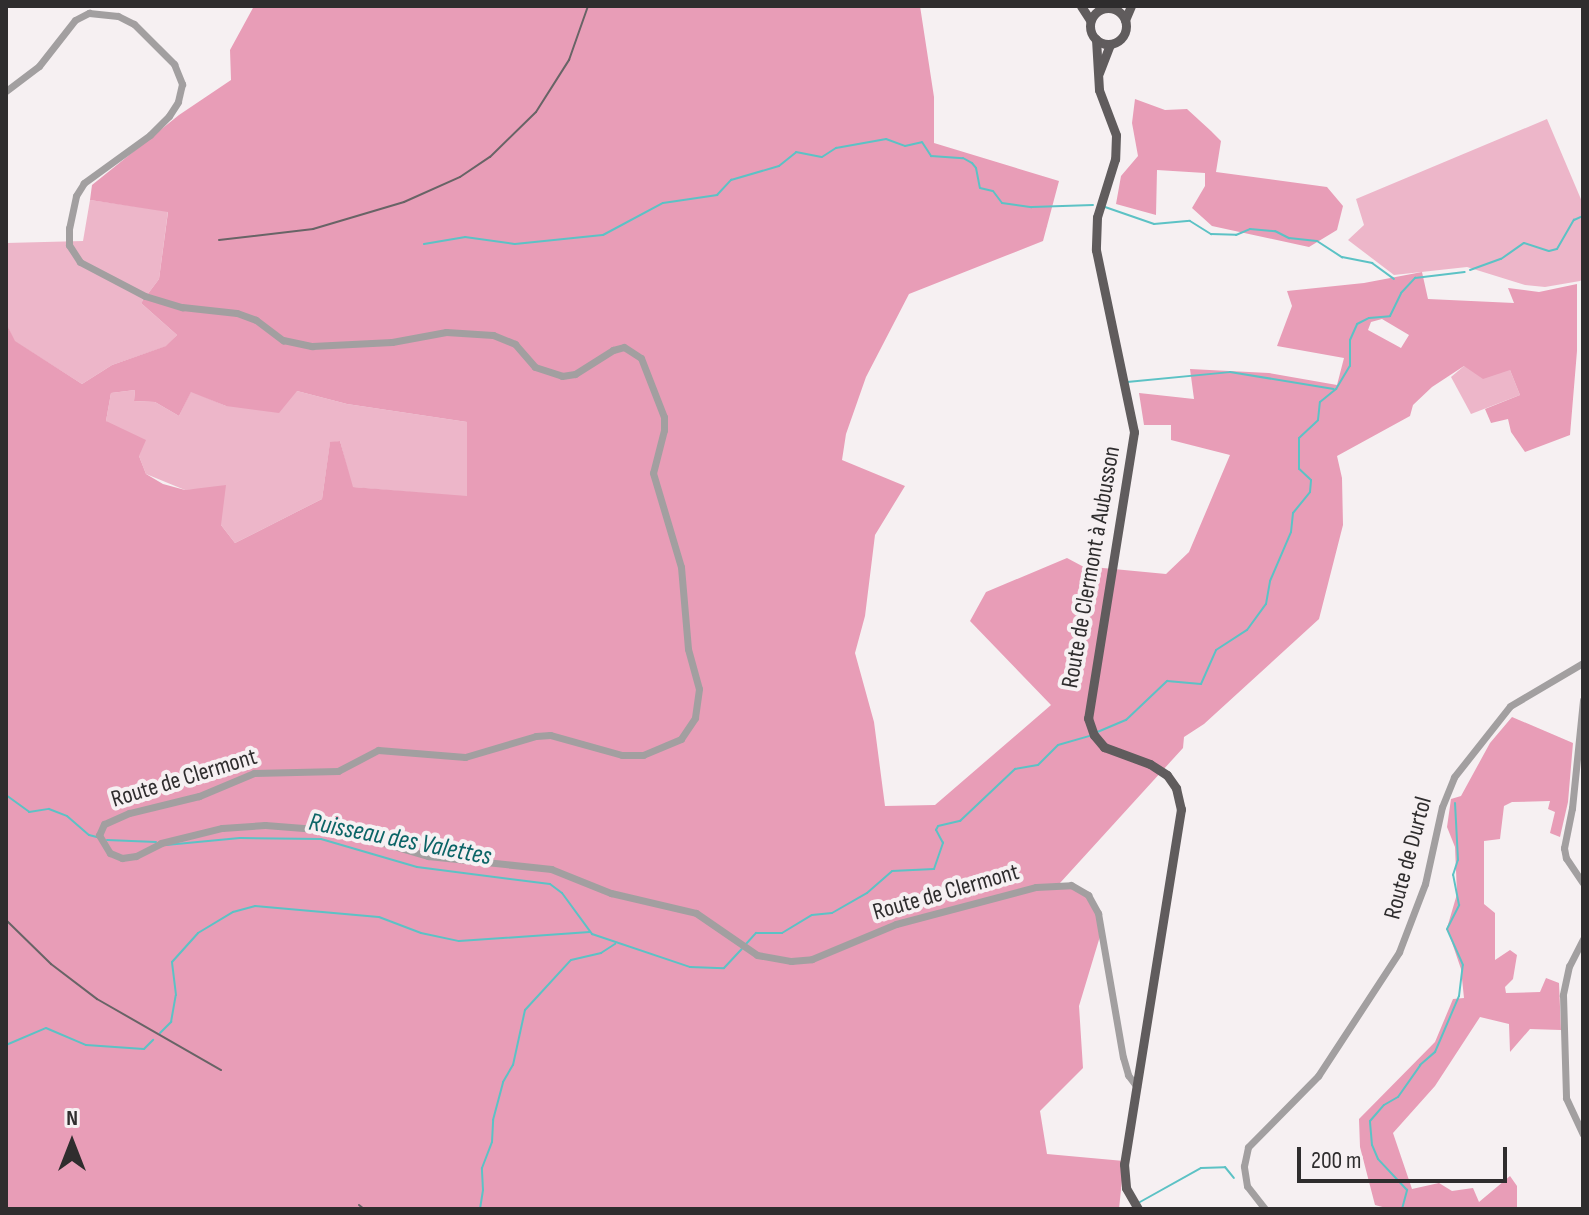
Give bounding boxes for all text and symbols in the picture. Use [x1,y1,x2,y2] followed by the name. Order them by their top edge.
[1056,444,1126,690] street label: Route de Clermont à Aubusson
[108,742,260,814] street label: Route de Clermont
[1378,794,1438,922] street label: Route de Durtol
[306,807,494,873] water label: Ruisseau des Valettes
[870,857,1022,927] street label: Route de Clermont
[32,1103,112,1183] north arrow
[66,1105,78,1132] text: N
[1301,1131,1511,1181] scale bar
[1311,1146,1362,1175] text: 200 m

